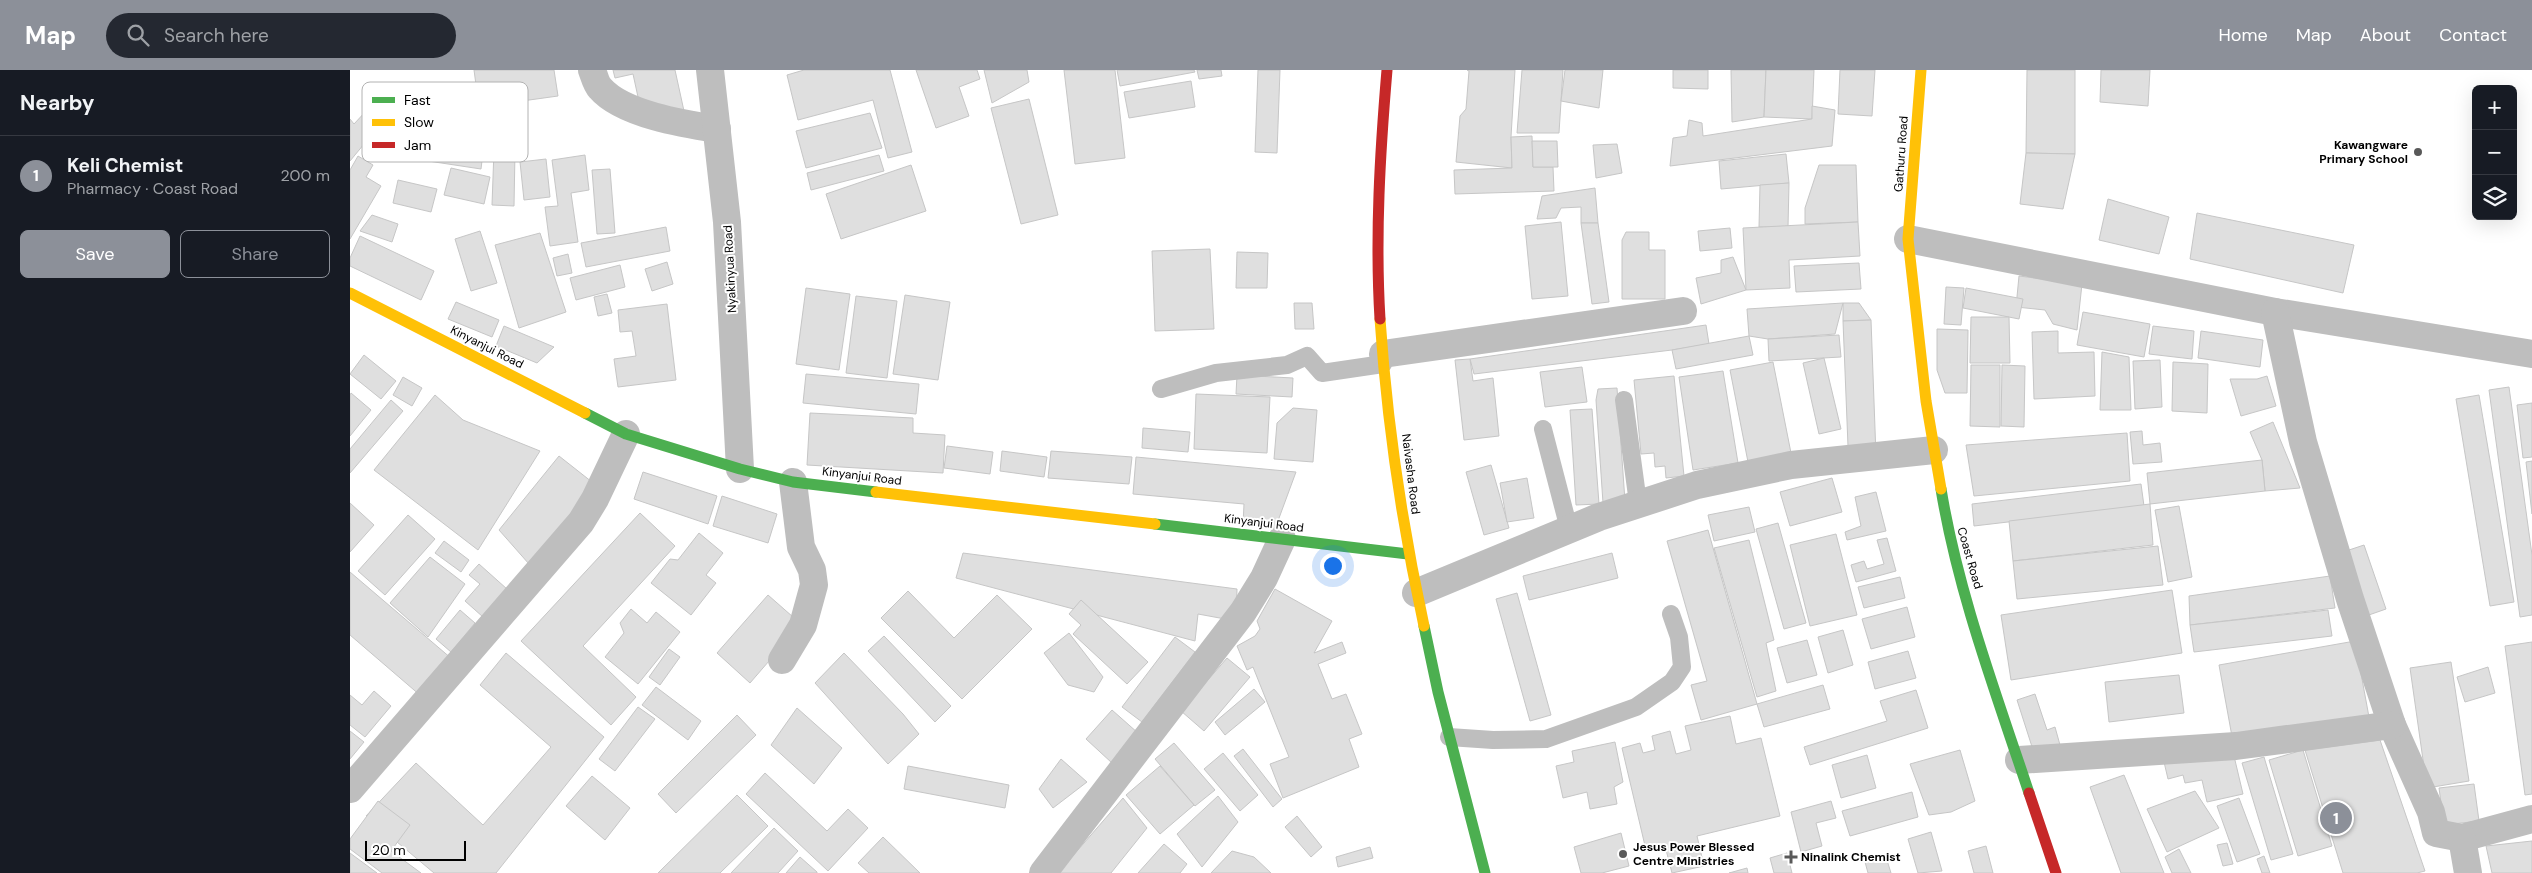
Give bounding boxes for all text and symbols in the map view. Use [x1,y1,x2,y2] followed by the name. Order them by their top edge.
[106,13,456,58] search box
[25,20,76,51] text: Map
[124,21,152,49] icon: search
[164,23,269,48] text: Search here
[2218,23,2268,47] text: Home
[2296,23,2332,47] text: Map
[2360,23,2411,47] text: About
[2439,23,2507,47] text: Contact
[362,82,528,162] legend
[2472,85,2517,220] map controls
[2472,85,2517,130] button: +
[20,89,94,117] text: Nearby
[404,91,431,109] text: Fast
[404,113,434,131] text: Slow
[1890,115,1912,193] street label: Gathuru Road
[2472,130,2517,175] button: −
[404,136,431,154] text: Jam
[2319,137,2408,167] place label: Kawangware Primary School
[2412,146,2424,158] marker: Kawangware Primary School
[67,153,183,178] text: Keli Chemist
[33,165,39,186] text: 1
[281,165,330,186] text: 200 m
[2472,175,2517,220] button: layers
[67,178,238,199] text: Pharmacy · Coast Road
[720,225,740,313] street label: Nyakinyua Road
[20,230,170,278] button: Save
[180,230,330,278] button: Share
[448,322,526,372] street label: Kinyanjui Road
[1398,433,1424,515] street label: Naivasha Road
[821,463,903,489] street label: Kinyanjui Road
[1223,510,1305,536] street label: Kinyanjui Road
[1954,525,1986,591] street label: Coast Road
[1320,553,1346,579] your location
[2320,799,2352,837] pin: 1
[365,838,466,861] scale bar
[1633,839,1755,869] place label: Jesus Power Blessed Centre Ministries
[372,841,406,859] text: 20 m
[1617,848,1629,860] marker: Jesus Power Blessed Centre Ministries
[1801,849,1901,865] place label: Ninalink Chemist
[1785,851,1797,863] marker: Ninalink Chemist

